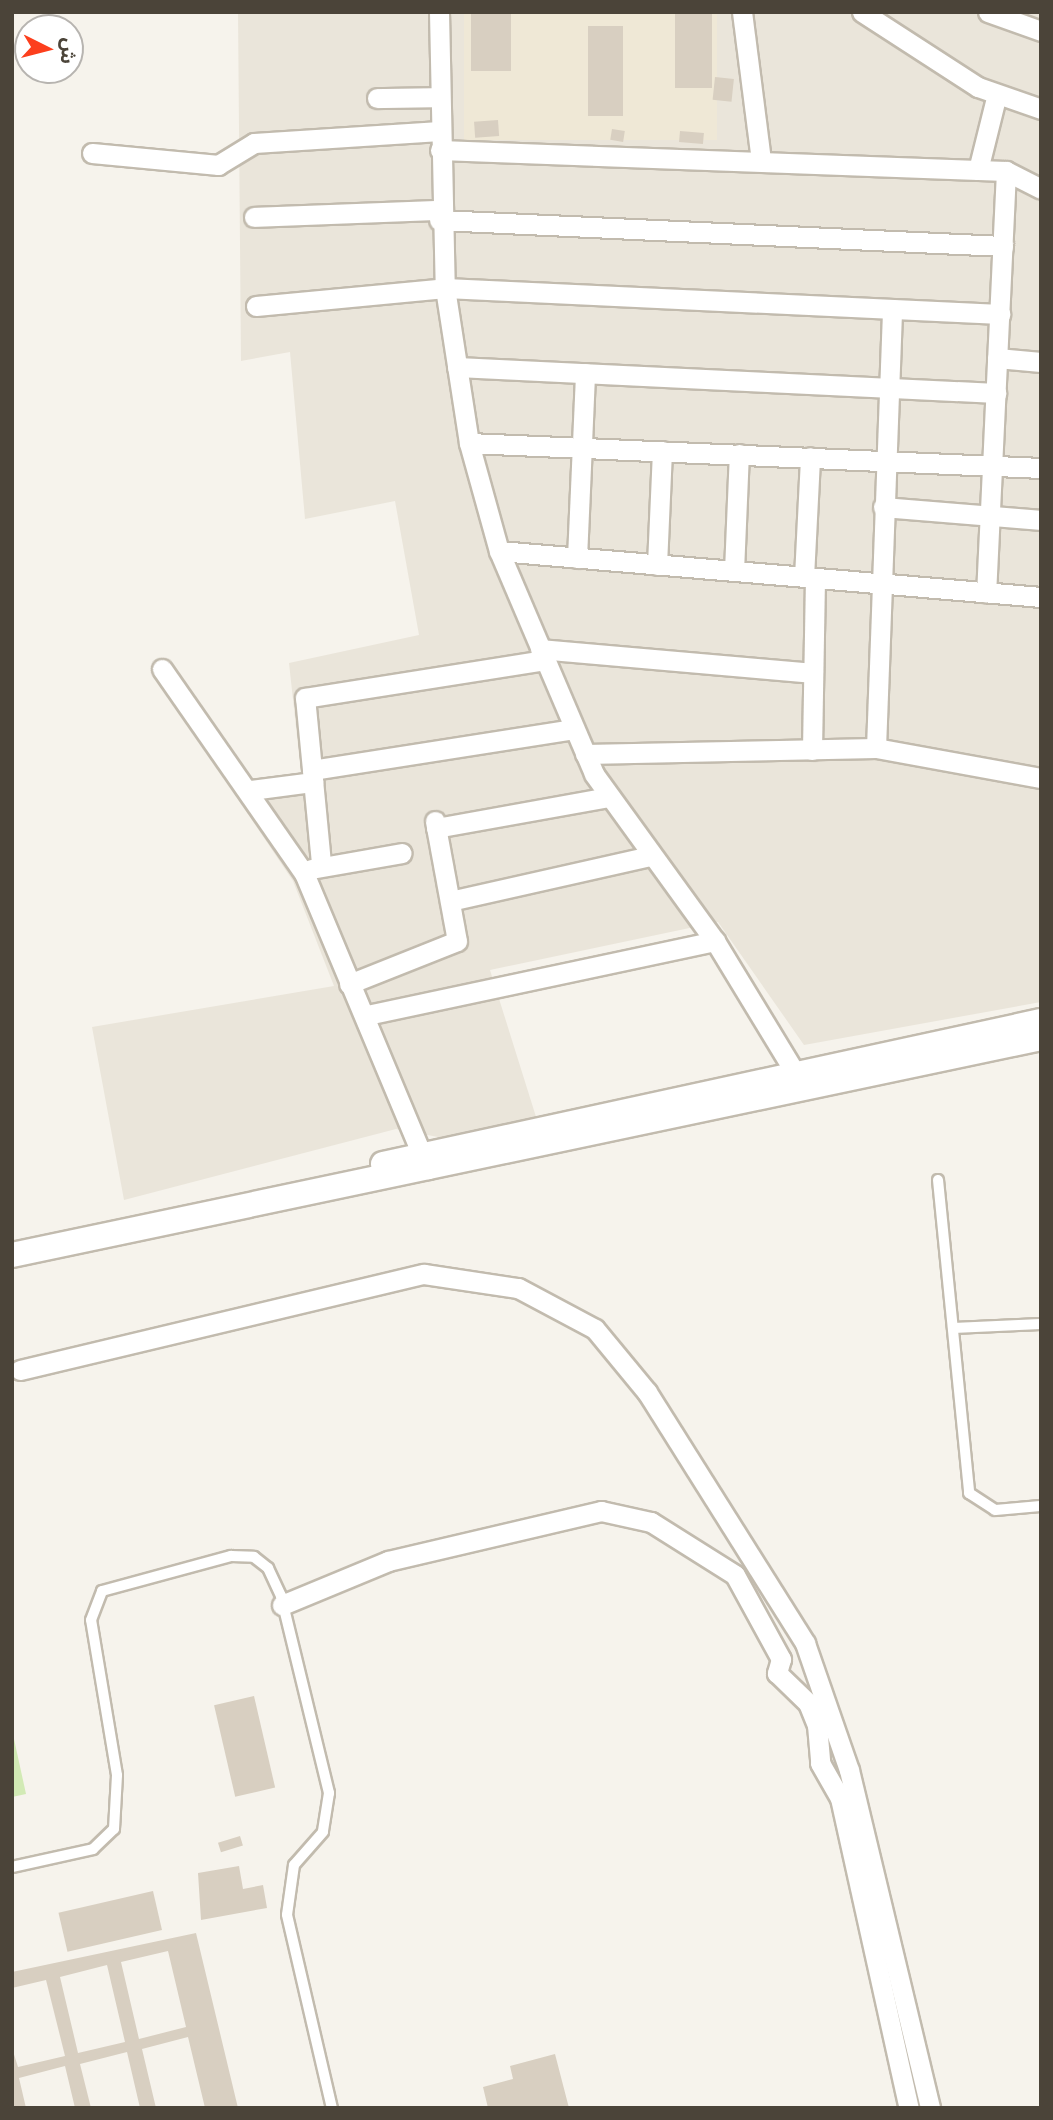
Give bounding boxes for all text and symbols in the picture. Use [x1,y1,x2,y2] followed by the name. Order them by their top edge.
[14,14,84,84] north arrow
[56,37,80,65] text: ش

